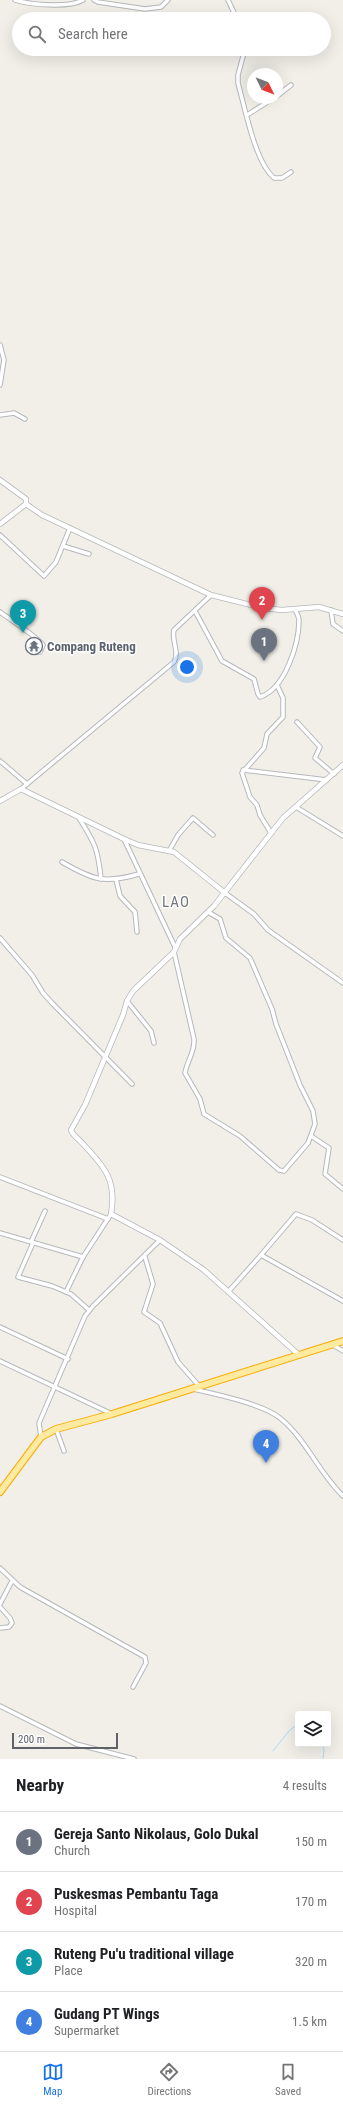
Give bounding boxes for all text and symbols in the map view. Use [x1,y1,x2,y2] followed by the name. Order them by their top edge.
[12,12,331,56] search box
[26,23,48,45] icon: search
[58,25,128,43] text: Search here
[247,68,283,104] north arrow
[249,587,275,620] pin: 2
[10,600,36,633] pin: 3
[251,628,277,661] pin: 1
[24,636,44,656] temple icon: Compang Ruteng
[47,639,136,654] place label: Compang Ruteng
[177,657,197,677] your location
[162,893,190,911] district label: LAO
[253,1430,279,1463] pin: 4
[295,1711,331,1747] map controls
[295,1711,331,1747] button: layers
[12,1731,118,1750] scale bar
[18,1733,45,1746] text: 200 m
[16,1775,64,1795] text: Nearby
[283,1778,327,1793] text: 4 results
[54,1825,259,1843] text: Gereja Santo Nikolaus, Golo Dukal
[26,1834,32,1849] text: 1
[295,1834,327,1849] text: 150 m
[54,1843,90,1858] text: Church
[54,1885,218,1903] text: Puskesmas Pembantu Taga
[26,1894,32,1909] text: 2
[295,1894,327,1909] text: 170 m
[54,1903,97,1918] text: Hospital
[54,1945,234,1963] text: Ruteng Pu'u traditional village
[26,1954,32,1969] text: 3
[295,1954,327,1969] text: 320 m
[54,1963,83,1978] text: Place
[54,2005,160,2023] text: Gudang PT Wings
[26,2014,32,2029] text: 4
[292,2014,327,2029] text: 1.5 km
[54,2023,119,2038] text: Supermarket
[42,2061,64,2098] tab: Map
[147,2061,191,2098] tab: Directions
[275,2061,301,2098] tab: Saved

